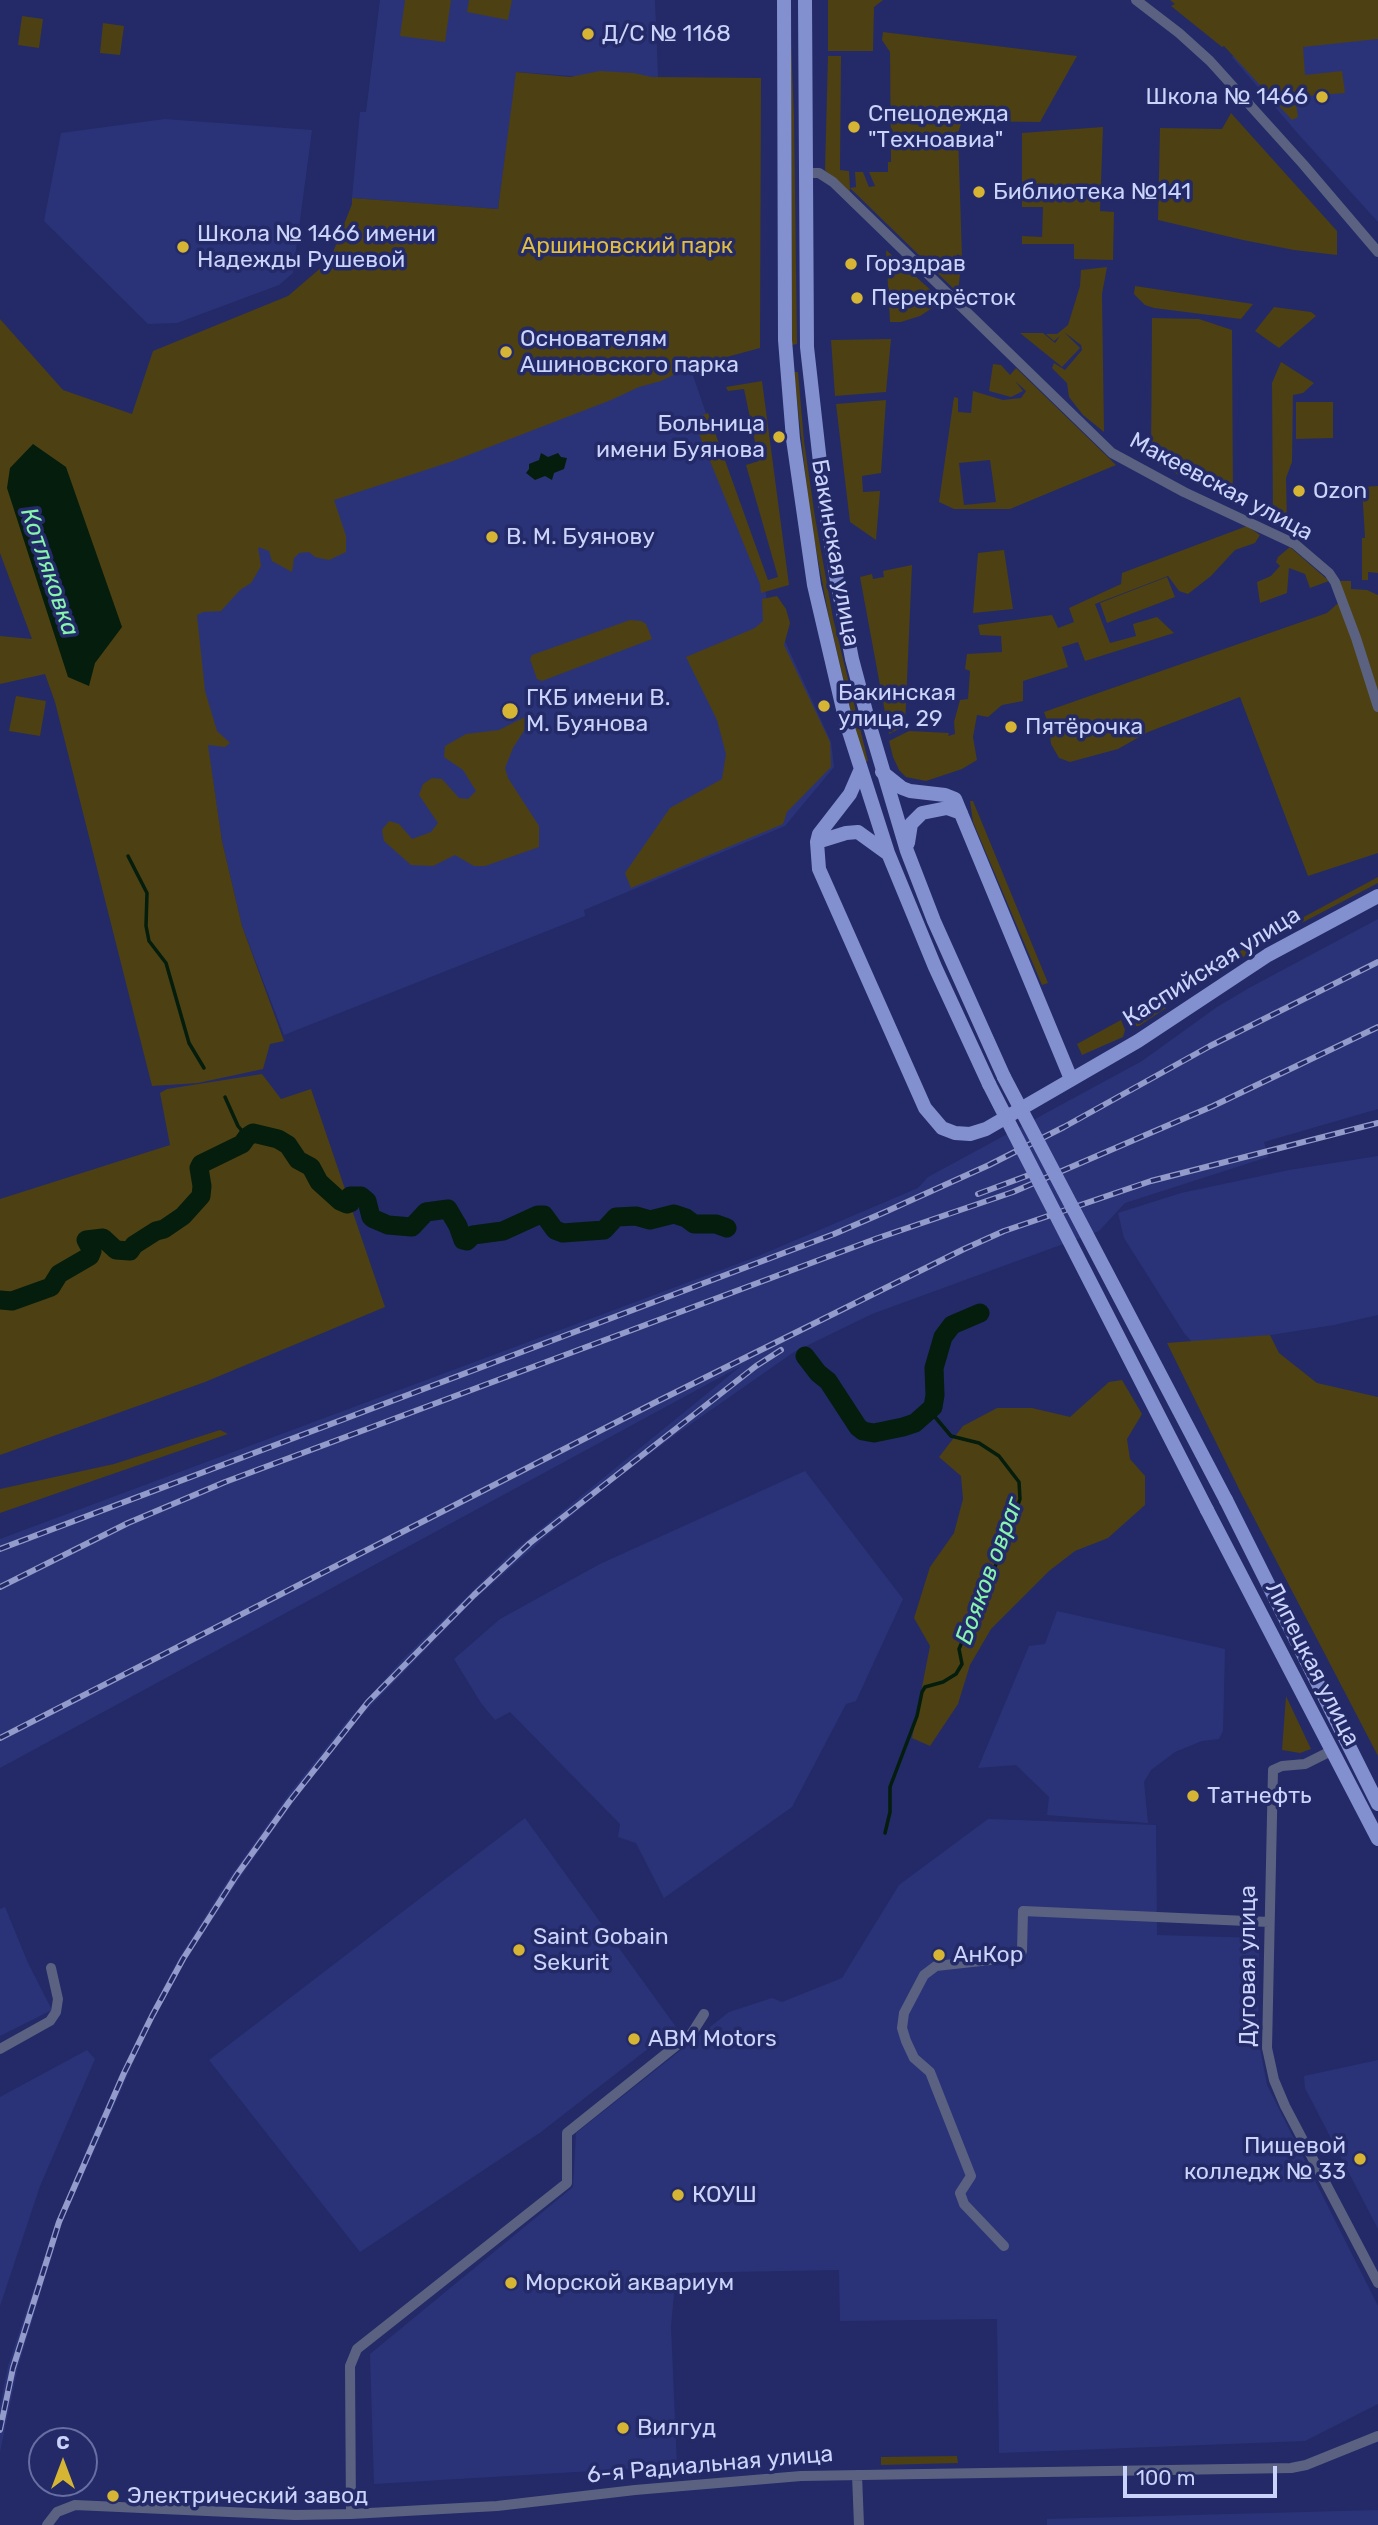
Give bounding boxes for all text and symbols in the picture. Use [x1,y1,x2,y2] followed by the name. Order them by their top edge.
[602,20,731,48] place label: Д/C № 1168
[580,26,596,42] marker: Д/C № 1168
[1145,83,1308,111] place label: Школа № 1466
[1314,89,1330,105] marker: Школа № 1466
[868,100,1009,154] place label: Спецодежда "Техноавиа"
[846,119,862,135] marker: Спецодежда "Техноавиа"
[993,178,1191,206] place label: Библиотека №141
[971,184,987,200] marker: Библиотека №141
[197,220,436,274] place label: Школа № 1466 имени Надежды Рушевой
[521,232,733,260] park label: Аршиновский парк
[175,239,191,255] marker: Школа № 1466 имени Надежды Рушевой
[865,250,966,278] place label: Горздрав
[843,256,859,272] marker: Горздрав
[871,284,1016,312] place label: Перекрёсток
[849,290,865,306] marker: Перекрёсток
[520,325,739,379] place label: Основателям Ашиновского парка
[498,344,514,360] marker: Основателям Ашиновского парка
[596,410,765,464] place label: Больница имени Буянова
[1125,427,1317,547] street label: Макеевская улица
[771,429,787,445] marker: Больница имени Буянова
[805,457,865,649] street label: Бакинская улица
[1313,477,1367,505] place label: Ozon
[1291,483,1307,499] marker: Ozon
[14,504,84,640] water label: Котляковка
[506,523,655,551] place label: В. М. Буянову
[484,529,500,545] marker: В. М. Буянову
[838,679,956,733] place label: Бакинская улица, 29
[526,684,670,738] place label: ГКБ имени В. М. Буянова
[816,698,832,714] marker: Бакинская улица, 29
[500,701,520,721] marker: ГКБ имени В. М. Буянова
[1025,713,1143,741] place label: Пятёрочка
[1003,719,1019,735] marker: Пятёрочка
[1118,901,1306,1033] street label: Каспийская улица
[950,1494,1030,1648] water label: Бояков овраг
[1259,1577,1365,1751] street label: Липецкая улица
[1207,1782,1311,1810] place label: Татнефть
[1185,1788,1201,1804] marker: Татнефть
[1234,1885,1262,2047] street label: Дуговая улица
[533,1923,669,1977] place label: Saint Gobain Sekurit
[953,1941,1023,1969] place label: АнКор
[511,1942,527,1958] marker: Saint Gobain Sekurit
[931,1947,947,1963] marker: АнКор
[648,2025,777,2053] place label: ABM Motors
[626,2031,642,2047] marker: ABM Motors
[1184,2132,1346,2186] place label: Пищевой колледж № 33
[1352,2151,1368,2167] marker: Пищевой колледж № 33
[692,2181,757,2209] place label: КОУШ
[670,2187,686,2203] marker: КОУШ
[525,2269,734,2297] place label: Морской аквариум
[503,2275,519,2291] marker: Морской аквариум
[637,2414,716,2442] place label: Вилгуд
[615,2420,631,2436] marker: Вилгуд
[28,2427,98,2497] north arrow
[56,2431,70,2454] text: С
[586,2440,834,2490] street label: 6-я Радиальная улица
[1126,2452,1280,2496] scale bar
[1136,2465,1195,2490] text: 100 m
[127,2482,368,2510] place label: Электрический завод
[105,2488,121,2504] marker: Электрический завод

